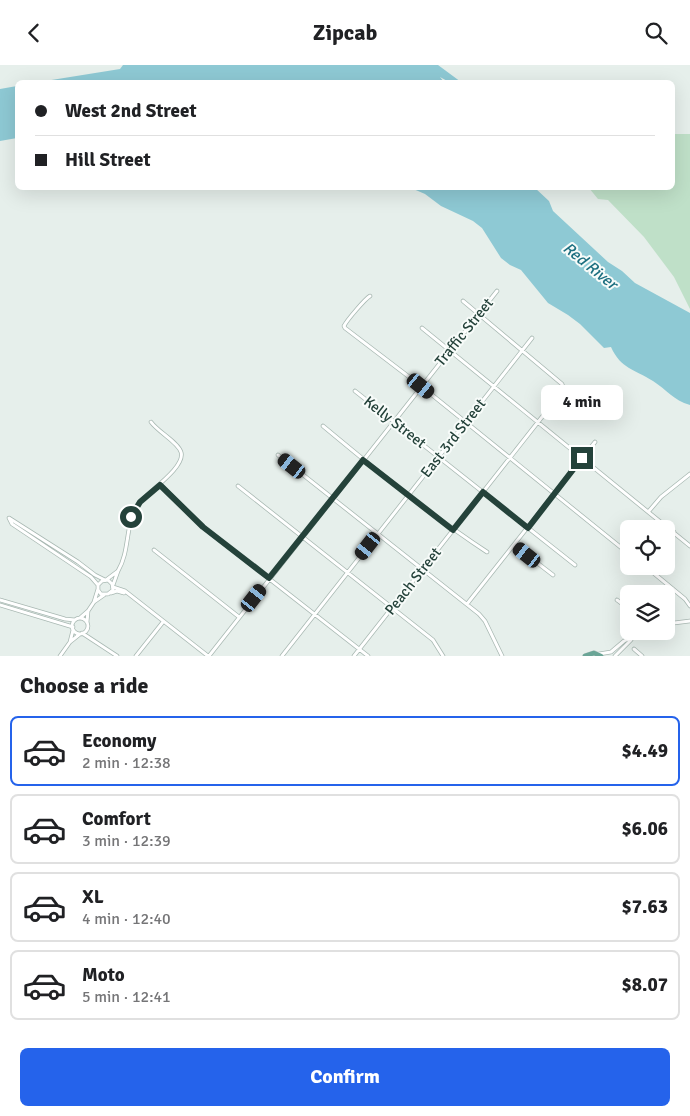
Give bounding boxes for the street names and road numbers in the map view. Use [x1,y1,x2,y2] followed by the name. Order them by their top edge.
[431,294,497,370] street label: Traffic Street
[360,392,430,452] street label: Kelly Street
[417,395,489,481] street label: East 3rd Street
[381,544,445,618] street label: Peach Street

